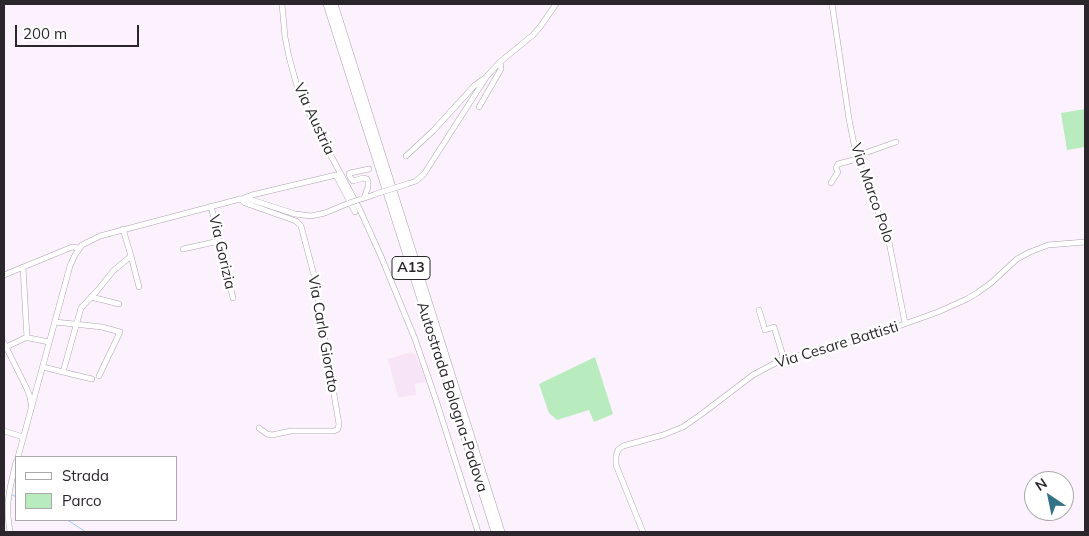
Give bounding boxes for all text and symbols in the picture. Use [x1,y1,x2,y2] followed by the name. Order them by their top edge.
[18,15,141,47] scale bar
[23,24,67,43] text: 200 m
[290,80,338,158] street label: Via Austria
[847,141,897,245] street label: Via Marco Polo
[205,213,239,291] street label: Via Gorizia
[392,256,430,280] road number: A13
[304,274,342,394] street label: Via Carlo Giorato
[413,300,491,494] street label: Autostrada Bologna-Padova
[773,318,901,372] street label: Via Cesare Battisti
[15,456,178,521] legend
[62,466,109,485] text: Strada
[1024,471,1074,521] north arrow
[1032,474,1051,495] text: N
[62,491,102,510] text: Parco

